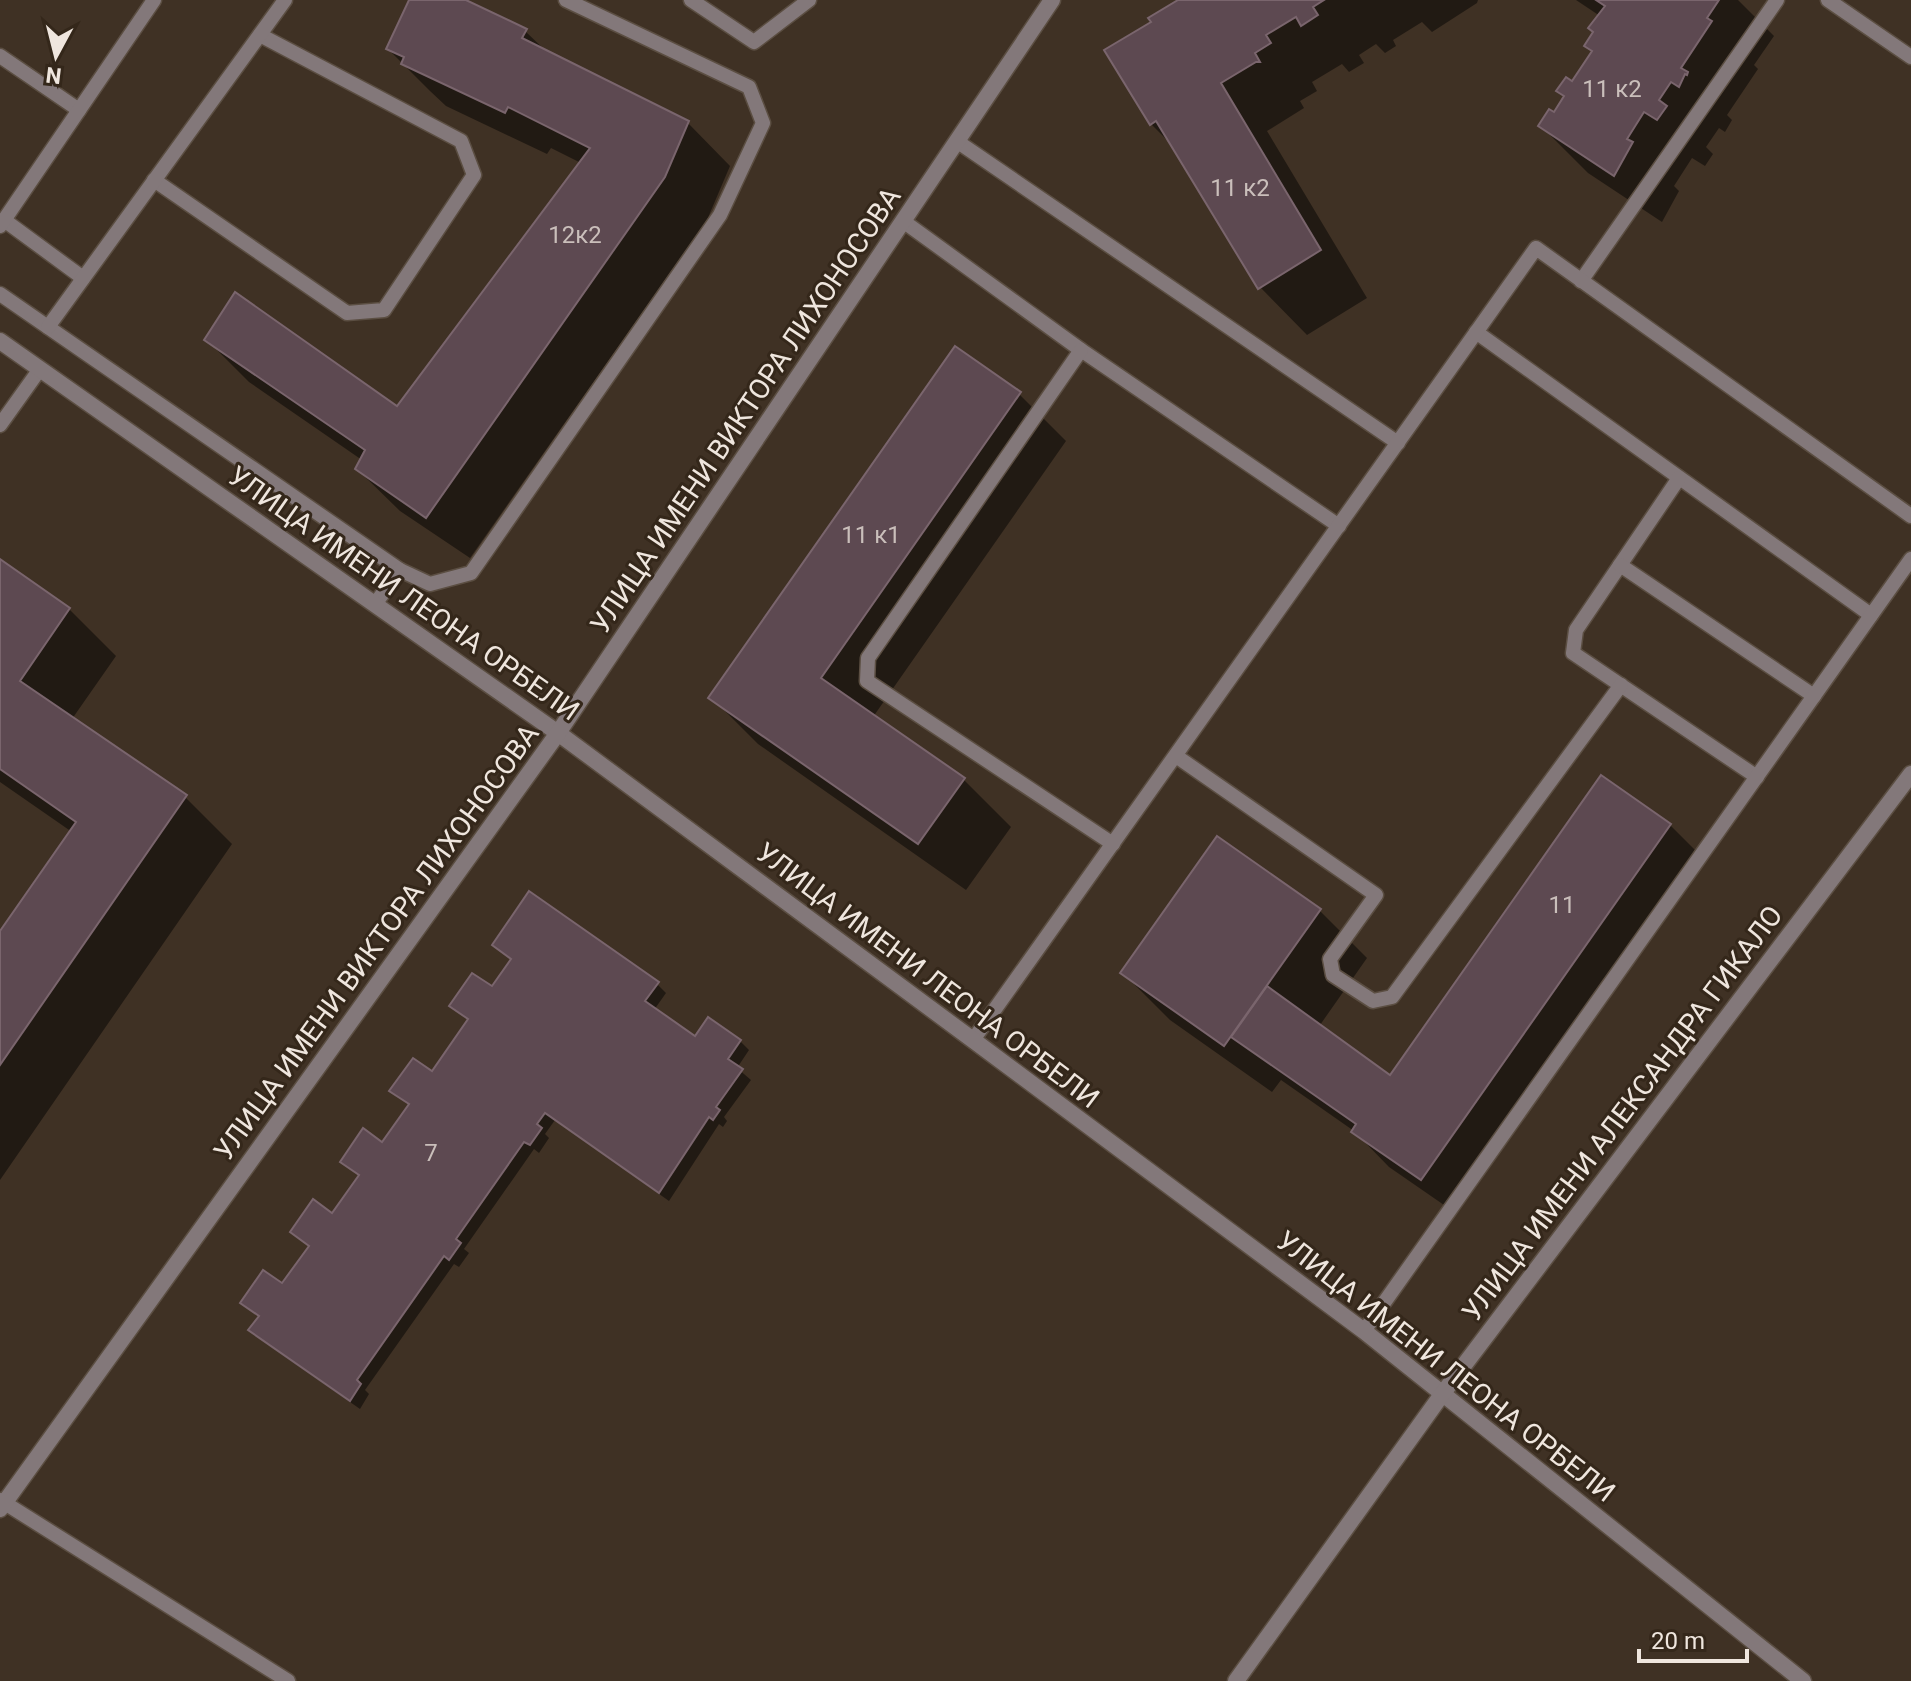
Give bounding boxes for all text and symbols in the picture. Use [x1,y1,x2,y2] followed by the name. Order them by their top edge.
[16,16,96,96] north arrow
[44,62,63,89] text: N
[1582,75,1642,103] house number: 11 к2
[1210,174,1270,202] house number: 11 к2
[583,181,907,640] street label: УЛИЦА ИМЕНИ ВИКТОРА ЛИХОНОСОВА
[548,221,602,249] house number: 12к2
[222,459,585,728] street label: УЛИЦА ИМЕНИ ЛЕОНА ОРБЕЛИ
[841,521,901,549] house number: 11 к1
[207,718,546,1167] street label: УЛИЦА ИМЕНИ ВИКТОРА ЛИХОНОСОВА
[750,836,1106,1115] street label: УЛИЦА ИМЕНИ ЛЕОНА ОРБЕЛИ
[1549,891,1575,919] house number: 11
[1455,899,1790,1328] street label: УЛИЦА ИМЕНИ АЛЕКСАНДРА ГИКАЛО
[424,1139,438,1167] house number: 7
[1270,1224,1622,1509] street label: УЛИЦА ИМЕНИ ЛЕОНА ОРБЕЛИ
[1639,1613,1747,1663] scale bar
[1651,1627,1705,1655] text: 20 m

